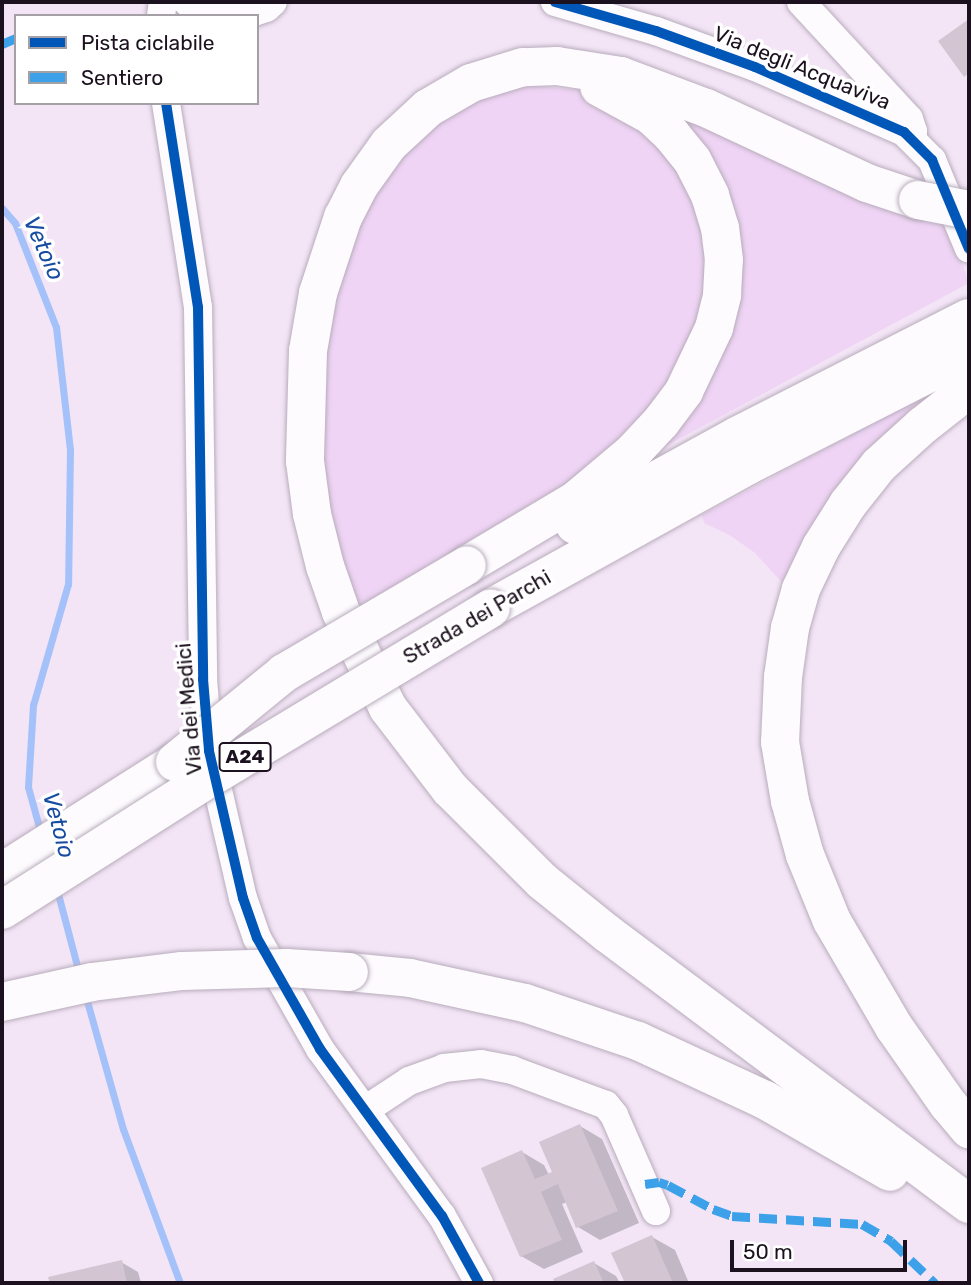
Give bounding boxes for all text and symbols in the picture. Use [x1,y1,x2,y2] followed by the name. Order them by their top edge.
[14,14,259,105] legend
[710,21,894,115] street label: Via degli Acquaviva
[81,30,215,55] text: Pista ciclabile
[81,65,163,90] text: Sentiero
[18,212,70,284] water label: Vetoio
[399,564,555,670] street label: Strada dei Parchi
[171,642,207,776] street label: Via dei Medici
[217,742,273,772] road number: A24
[37,789,81,861] water label: Vetoio
[733,1226,910,1270] scale bar
[743,1239,793,1264] text: 50 m

